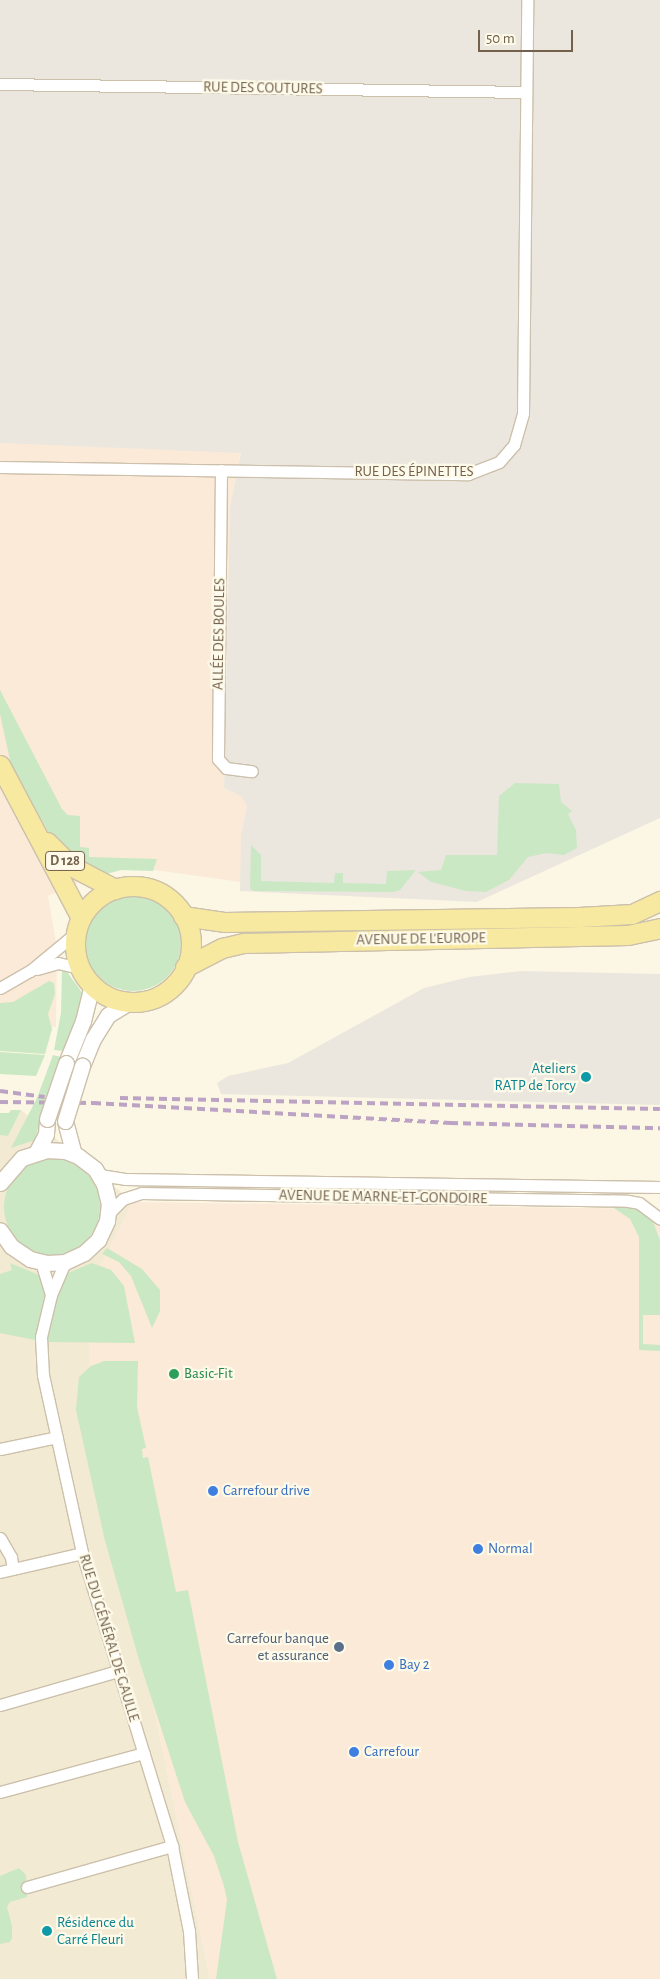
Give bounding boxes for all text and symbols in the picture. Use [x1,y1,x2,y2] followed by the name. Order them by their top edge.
[480,20,575,52] scale bar
[486,31,515,46] text: 50 m
[203,78,323,98] street label: RUE DES COUTURES
[354,463,474,481] street label: RUE DES ÉPINETTES
[209,578,229,690] street label: ALLÉE DES BOULES
[45,849,85,872] road number: D 128
[356,929,486,949] street label: AVENUE DE L'EUROPE
[494,1059,576,1094] place label: Ateliers RATP de Torcy
[580,1071,592,1083] marker: Ateliers RATP de Torcy
[279,1186,487,1208] street label: AVENUE DE MARNE-ET-GONDOIRE
[184,1365,233,1383] place label: Basic-Fit
[168,1368,180,1380] marker: Basic-Fit
[223,1482,310,1500] place label: Carrefour drive
[207,1485,219,1497] marker: Carrefour drive
[488,1540,533,1558] place label: Normal
[472,1543,484,1555] marker: Normal
[75,1552,143,1724] street label: RUE DU GÉNÉRAL DE GAULLE
[227,1629,329,1664] place label: Carrefour banque et assurance
[333,1641,345,1653] marker: Carrefour banque et assurance
[399,1656,429,1674] place label: Bay 2
[383,1659,395,1671] marker: Bay 2
[364,1743,419,1761] place label: Carrefour
[348,1746,360,1758] marker: Carrefour
[57,1913,134,1948] place label: Résidence du Carré Fleuri
[41,1925,53,1937] marker: Résidence du Carré Fleuri

